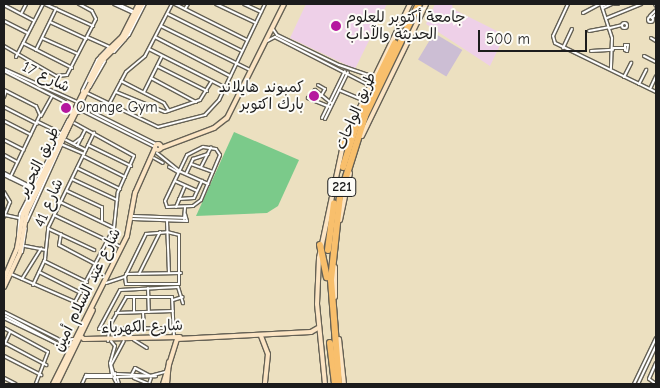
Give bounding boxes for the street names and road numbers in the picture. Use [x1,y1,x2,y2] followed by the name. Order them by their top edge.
[19,58,73,96] street label: شارع 17
[332,70,380,152] street label: طريق الواحات
[14,124,64,200] street label: طريق التحرير
[31,176,67,230] street label: شارع 41
[327,176,357,198] road number: 221
[49,225,125,355] street label: شارع عبد السلام أمين
[101,317,183,337] street label: شارع الكهرباء

